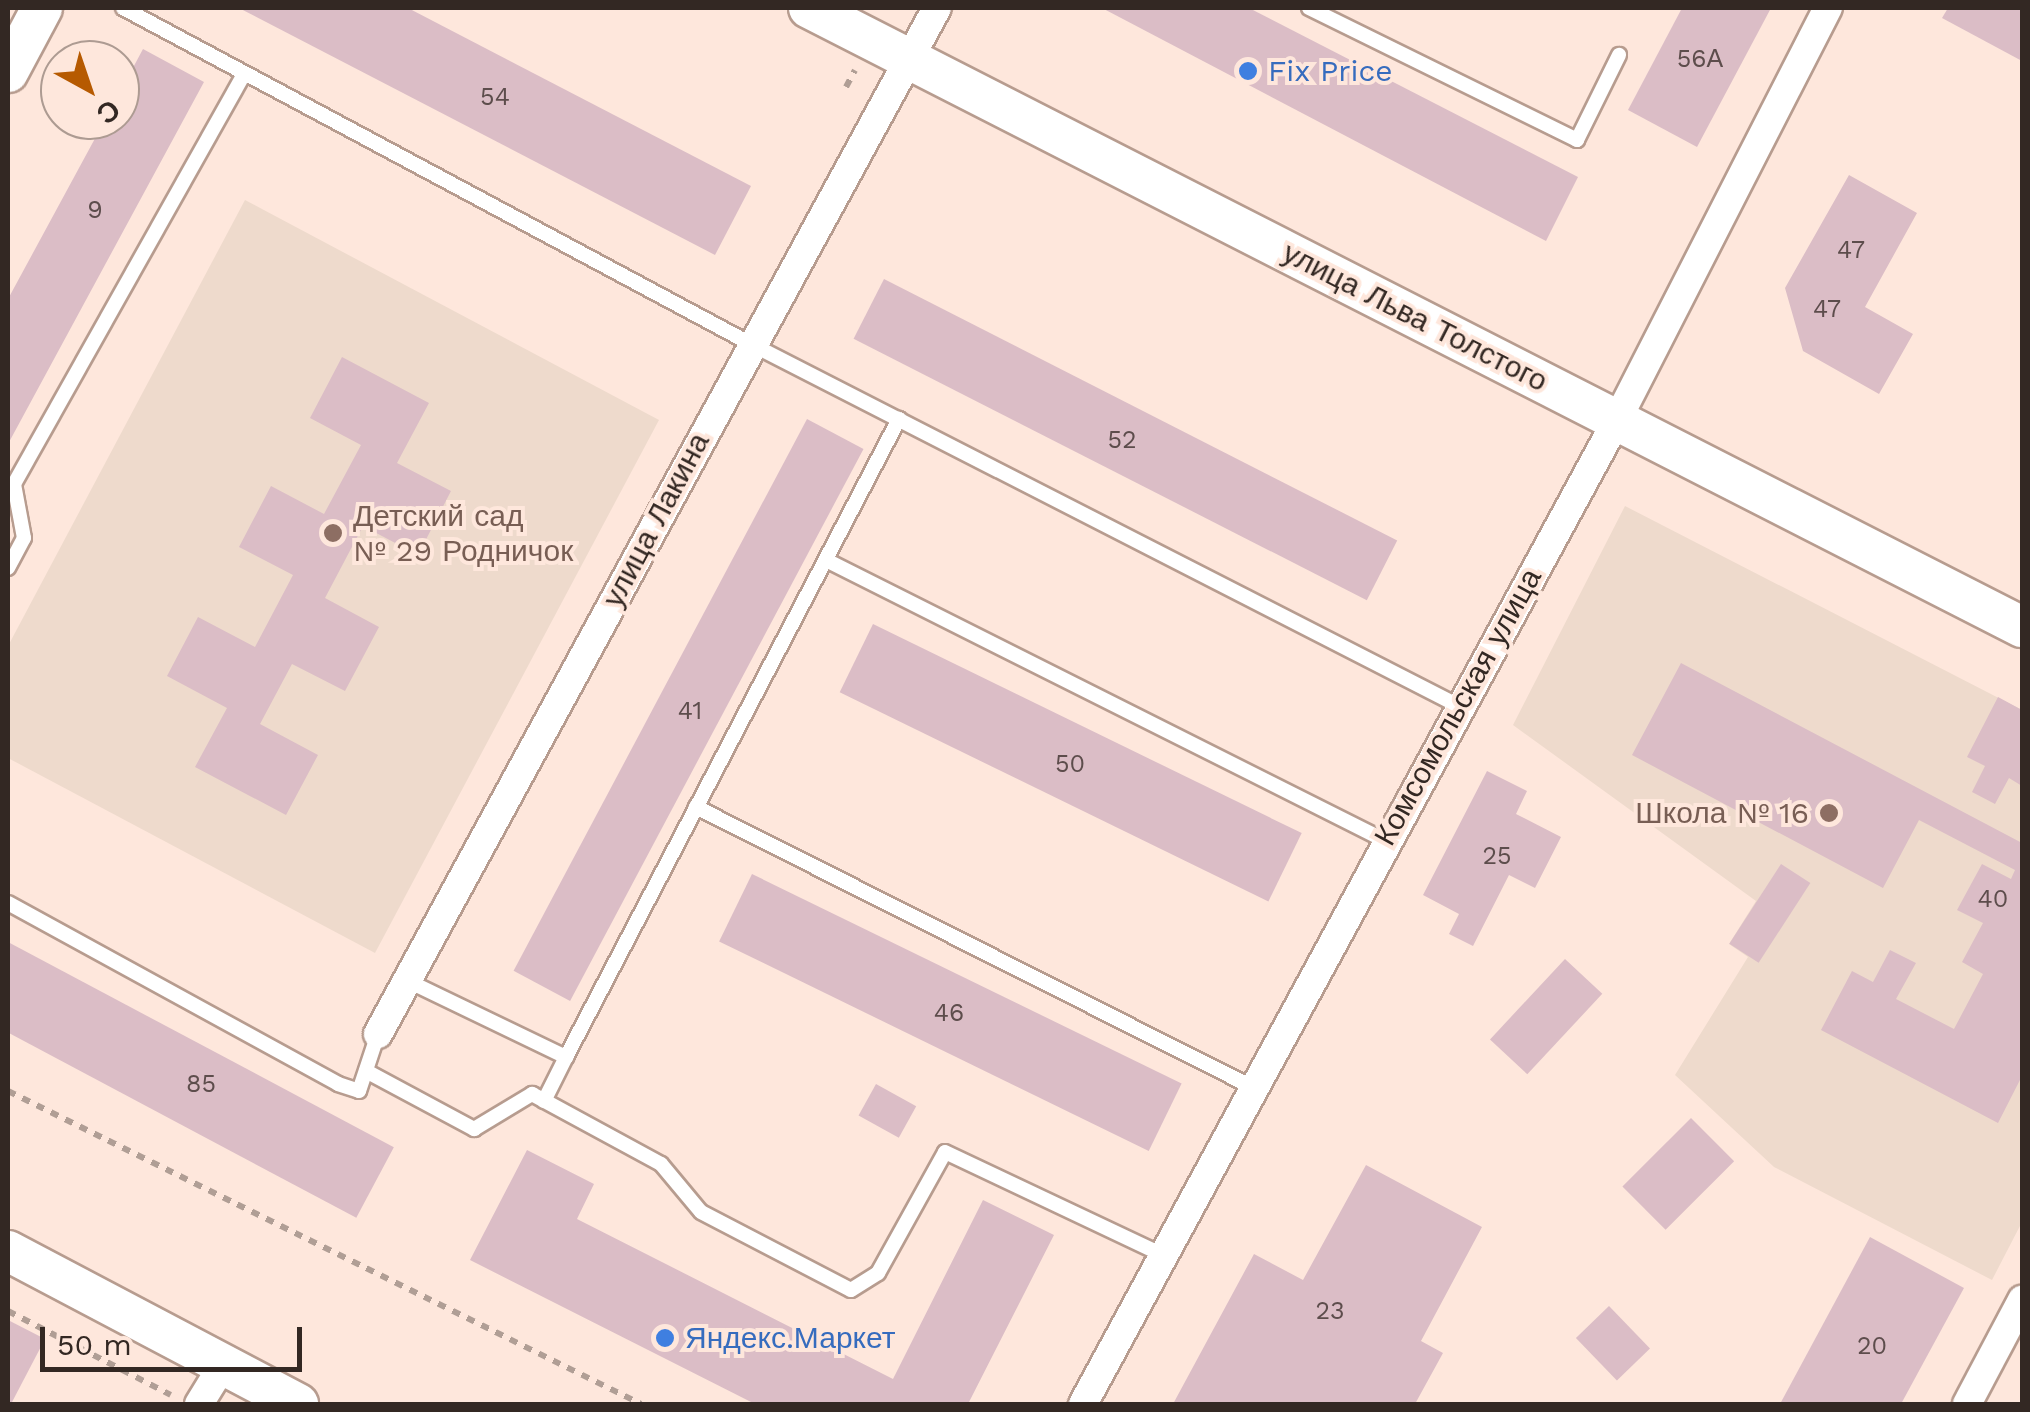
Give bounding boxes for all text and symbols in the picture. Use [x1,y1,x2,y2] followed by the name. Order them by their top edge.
[40,40,140,140] north arrow
[1677,44,1723,74] house number: 56А
[1268,53,1393,89] place label: Fix Price
[1237,60,1259,82] marker: Fix Price
[480,82,510,112] house number: 54
[90,93,127,131] text: С
[87,195,103,225] house number: 9
[1277,235,1553,399] street label: улица Льва Толстого
[1837,235,1865,265] house number: 47
[1813,294,1841,324] house number: 47
[1107,425,1137,455] house number: 52
[595,427,717,613] street label: улица Лакина
[353,498,573,568] place label: Детский сад № 29 Родничок
[322,522,344,544] marker: Детский сад № 29 Родничок
[1367,562,1549,852] street label: Комсомольская улица
[678,696,702,726] house number: 41
[1055,749,1085,779] house number: 50
[1635,795,1809,831] place label: Школа № 16
[1818,802,1840,824] marker: Школа № 16
[1482,841,1512,871] house number: 25
[1978,884,2008,914] house number: 40
[934,998,964,1028] house number: 46
[186,1069,216,1099] house number: 85
[1315,1296,1345,1326] house number: 23
[45,1307,308,1369] scale bar
[685,1320,895,1356] place label: Яндекс.Маркет
[57,1327,132,1362] text: 50 m
[654,1327,676,1349] marker: Яндекс.Маркет
[1857,1331,1887,1361] house number: 20

